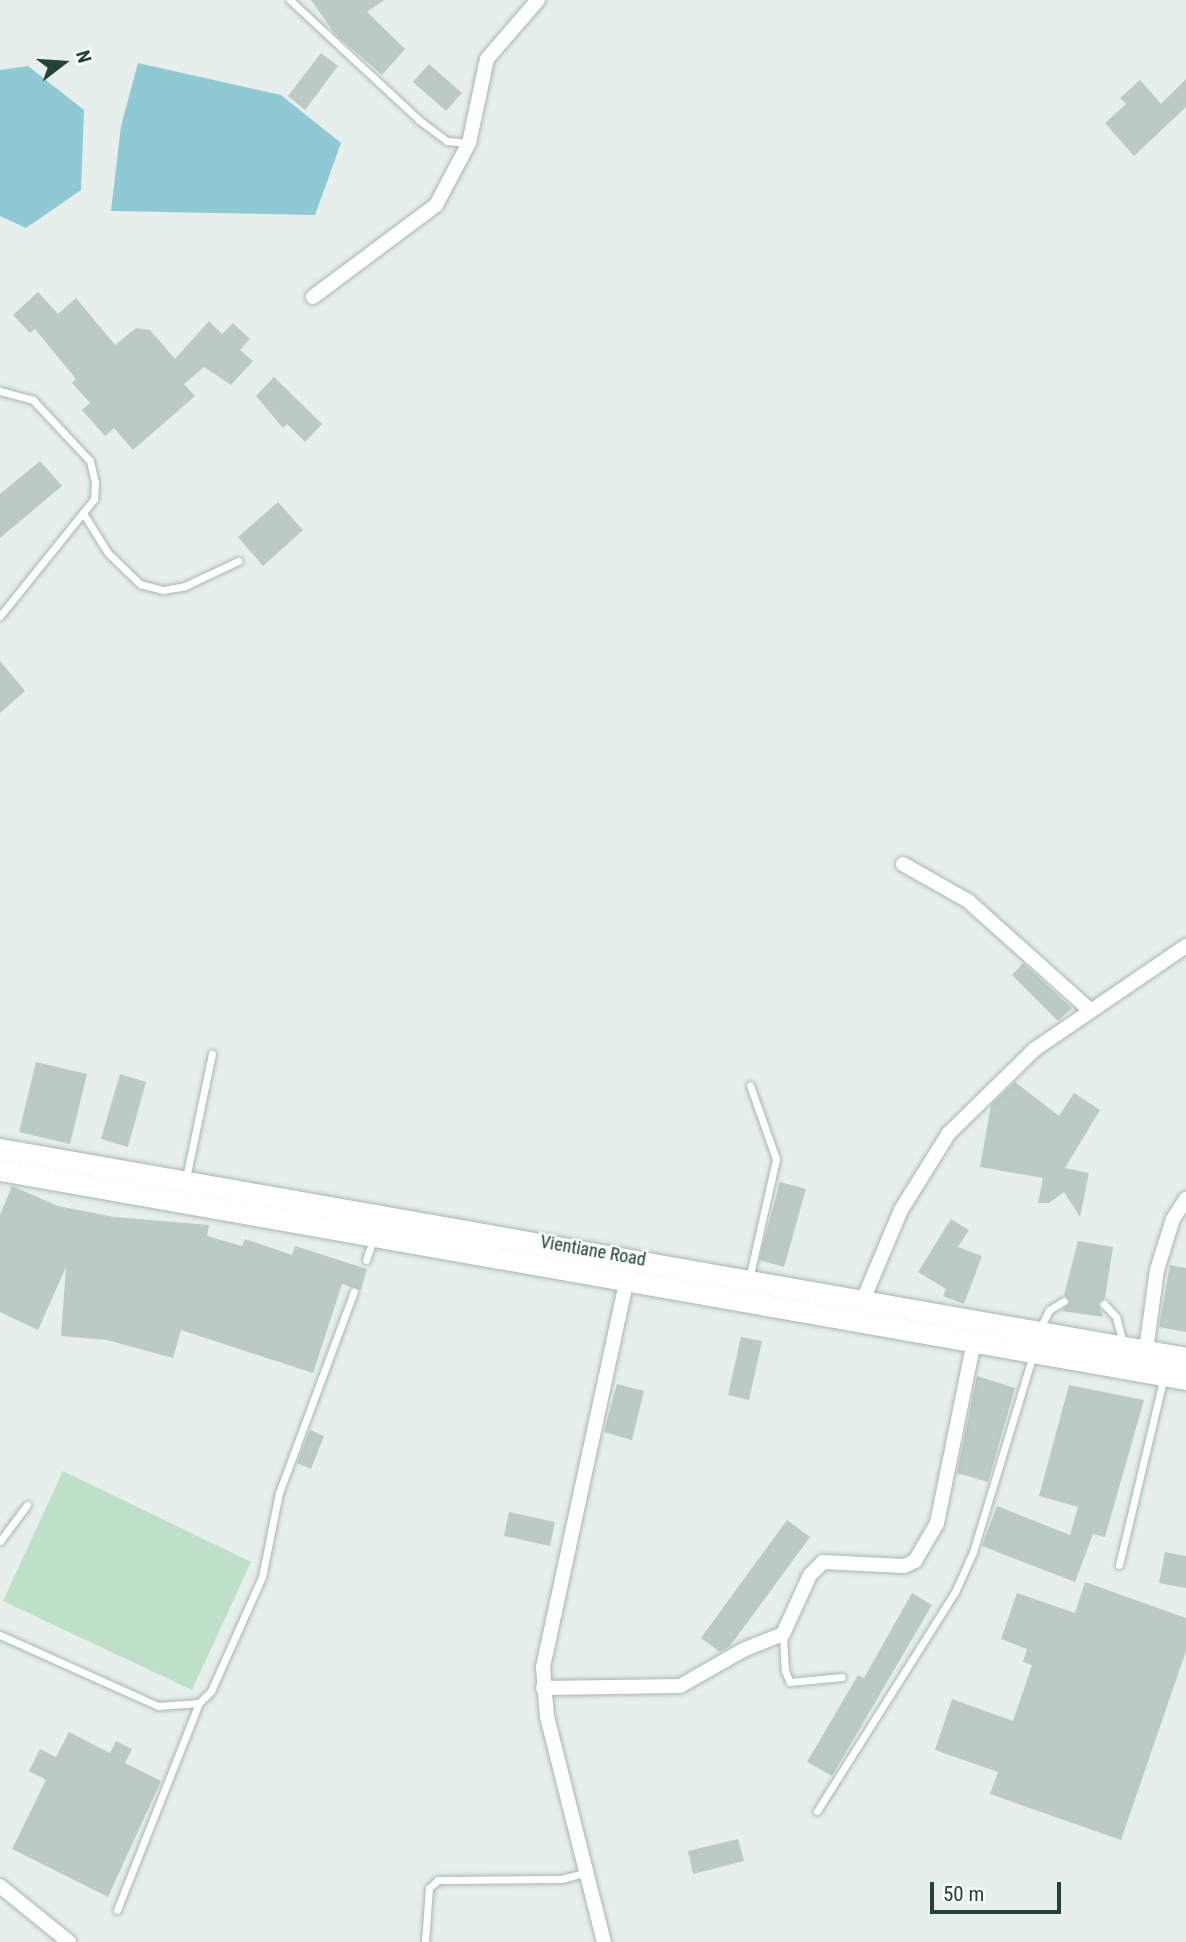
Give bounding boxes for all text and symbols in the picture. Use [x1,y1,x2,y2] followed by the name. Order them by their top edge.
[28,28,98,98] north arrow
[71,48,96,66] text: N
[538,1231,648,1271] street label: Vientiane Road
[934,1868,1065,1912] scale bar
[943,1882,984,1906] text: 50 m

